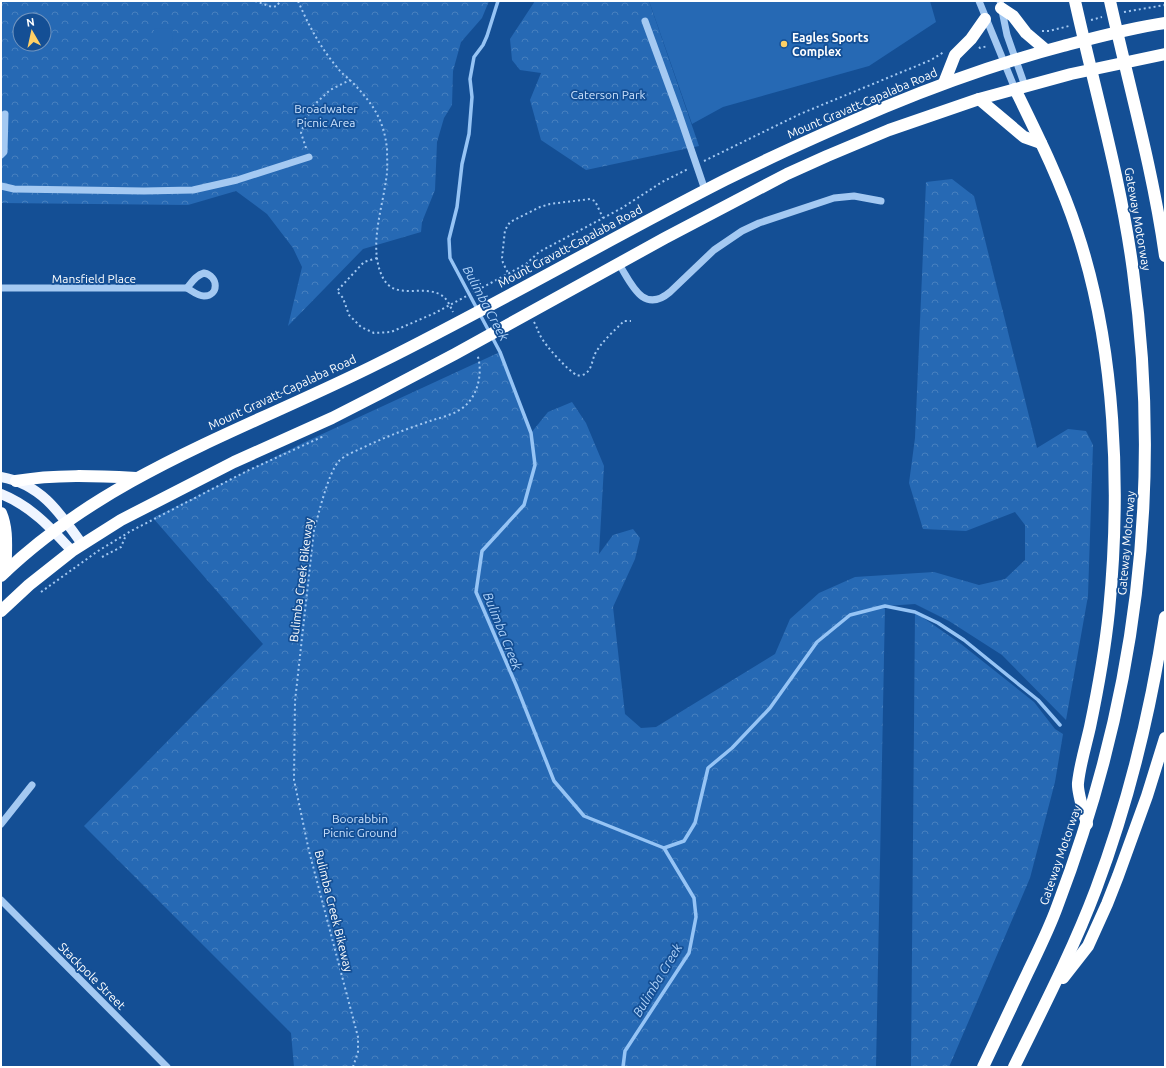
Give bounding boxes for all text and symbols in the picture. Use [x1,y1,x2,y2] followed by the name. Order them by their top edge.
[12,12,52,52] north arrow
[25,16,35,29] text: N
[792,31,869,58] place label: Eagles Sports Complex
[779,39,789,49] marker: Eagles Sports Complex
[785,65,939,141] street label: Mount Gravatt-Capalaba Road
[570,88,646,101] park label: Caterson Park
[294,102,358,129] park label: Broadwater Picnic Area
[1123,166,1154,272] street label: Gateway Motorway
[496,202,644,290] street label: Mount Gravatt-Capalaba Road
[460,263,512,343] water label: Bulimba Creek
[52,272,136,285] street label: Mansfield Place
[206,352,358,432] street label: Mount Gravatt-Capalaba Road
[1115,490,1137,596] street label: Gateway Motorway
[287,517,315,643] street label: Bulimba Creek Bikeway
[481,590,525,672] water label: Bulimba Creek
[1037,803,1083,907] street label: Gateway Motorway
[323,812,397,839] park label: Boorabbin Picnic Ground
[313,849,355,973] street label: Bulimba Creek Bikeway
[56,940,128,1012] street label: Stackpole Street
[630,941,684,1019] water label: Bulimba Creek

